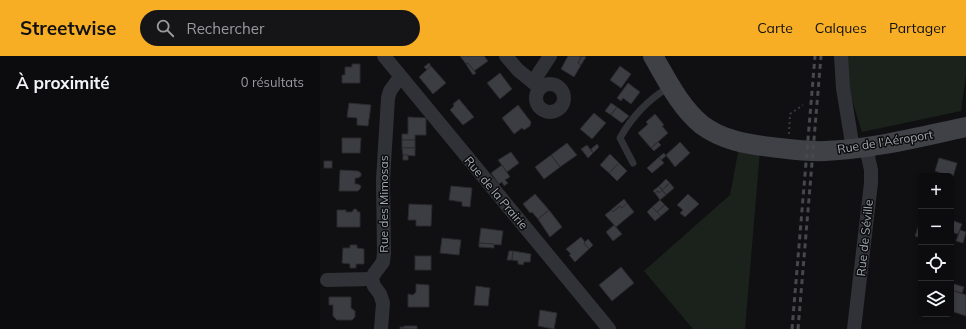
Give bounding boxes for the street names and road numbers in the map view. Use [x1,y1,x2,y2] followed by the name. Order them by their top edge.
[836,127,934,156] street label: Rue de l'Aéroport
[461,153,531,232] street label: Rue de la Prairie
[376,155,391,253] street label: Rue des Mimosas
[853,199,876,277] street label: Rue de Séville

